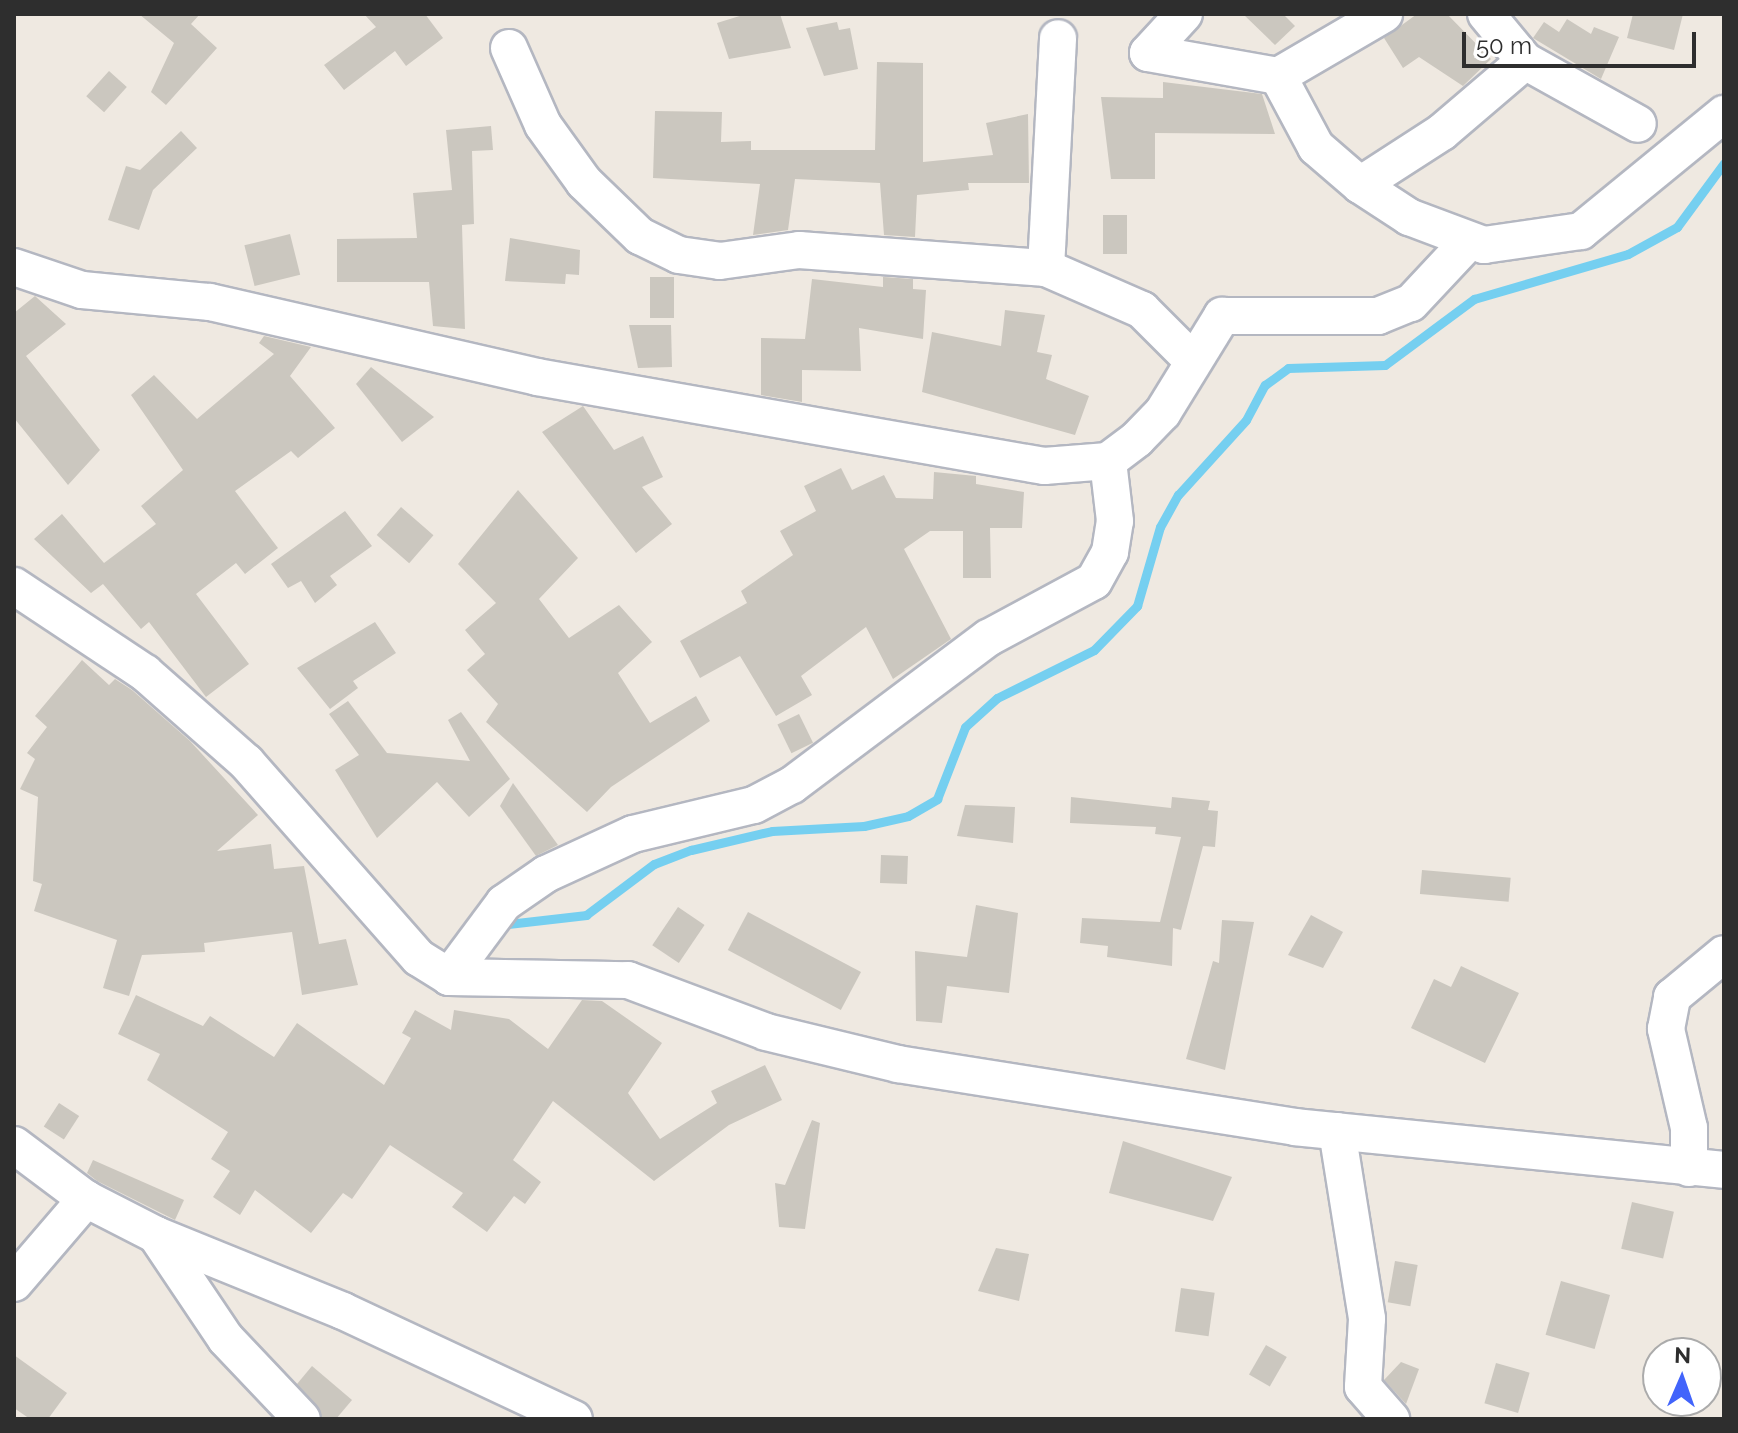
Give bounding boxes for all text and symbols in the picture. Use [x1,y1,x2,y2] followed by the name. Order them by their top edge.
[1466,16,1700,66] scale bar
[1476,31,1532,60] text: 50 m
[1642,1337,1722,1417] north arrow
[1674,1342,1692,1368] text: N

